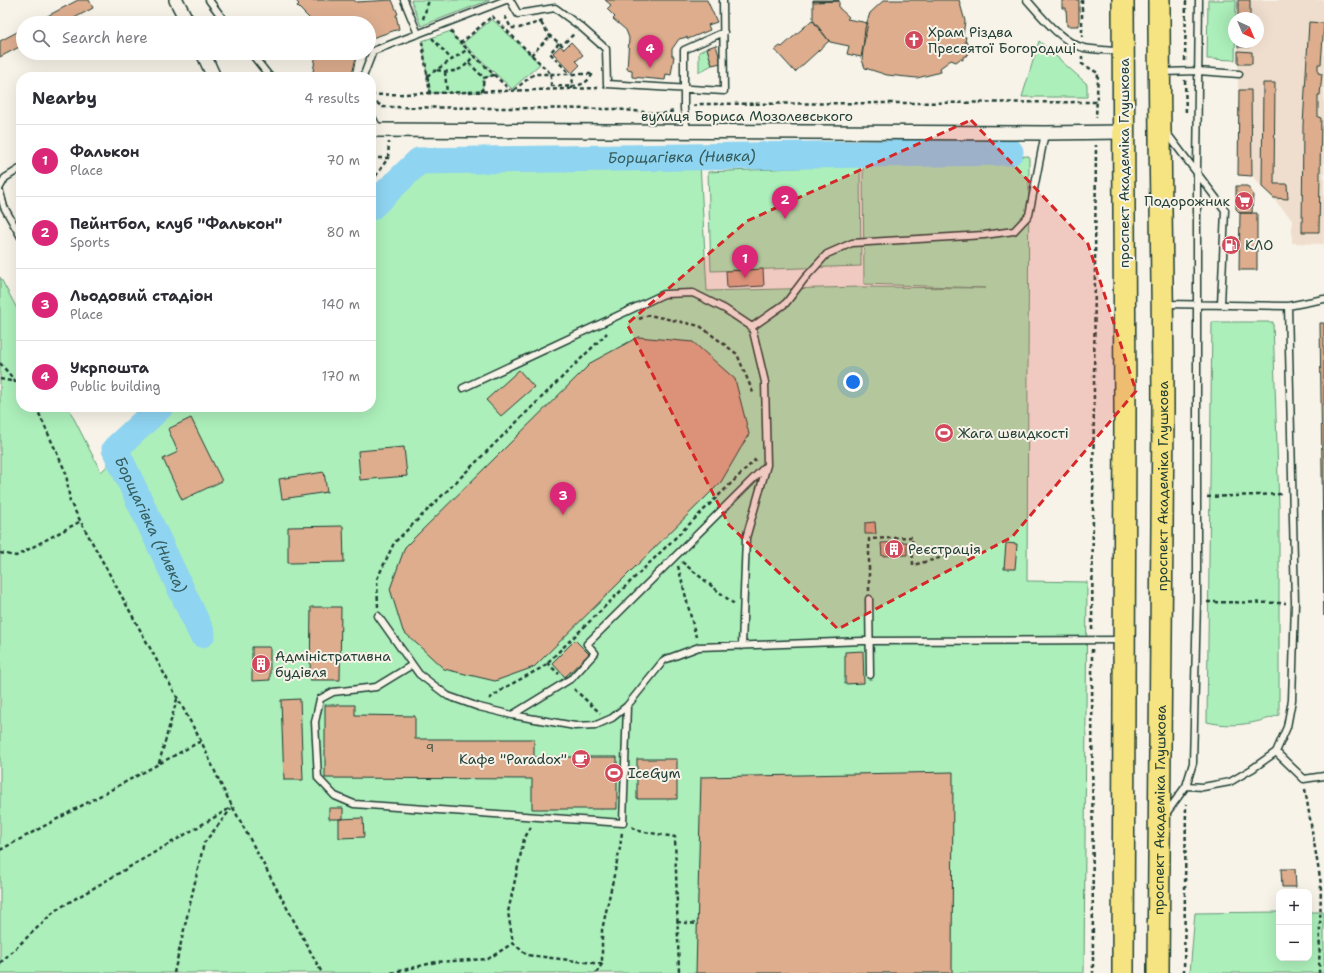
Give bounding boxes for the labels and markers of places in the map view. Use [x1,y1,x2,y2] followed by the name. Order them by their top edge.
[928,23,1076,57] place label: Храм Різдва Пресвятої Богородиці
[903,29,925,51] church icon: Храм Різдва Пресвятої Богородиці
[637,35,663,68] pin: 4
[772,186,798,219] pin: 2
[1233,190,1255,212] supermarket icon: Подорожник
[1144,192,1231,210] place label: Подорожник
[1220,234,1242,256] fuel station icon: КЛО
[1245,236,1273,254] place label: КЛО
[732,245,758,278] pin: 1
[933,422,955,444] sports icon: Жага швидкості
[958,424,1069,442] place label: Жага швидкості
[550,482,576,515] pin: 3
[883,538,905,560] building icon: Реєстрація
[908,540,981,558] place label: Реєстрація
[275,647,391,681] place label: Адміністративна будівля
[250,653,272,675] building icon: Адміністративна будівля
[570,748,592,770] cafe icon: Кафе "Paradox"
[459,750,567,768] place label: Кафе "Paradox"
[603,762,625,784] sports icon: IceGym
[628,764,681,782] place label: IceGym

